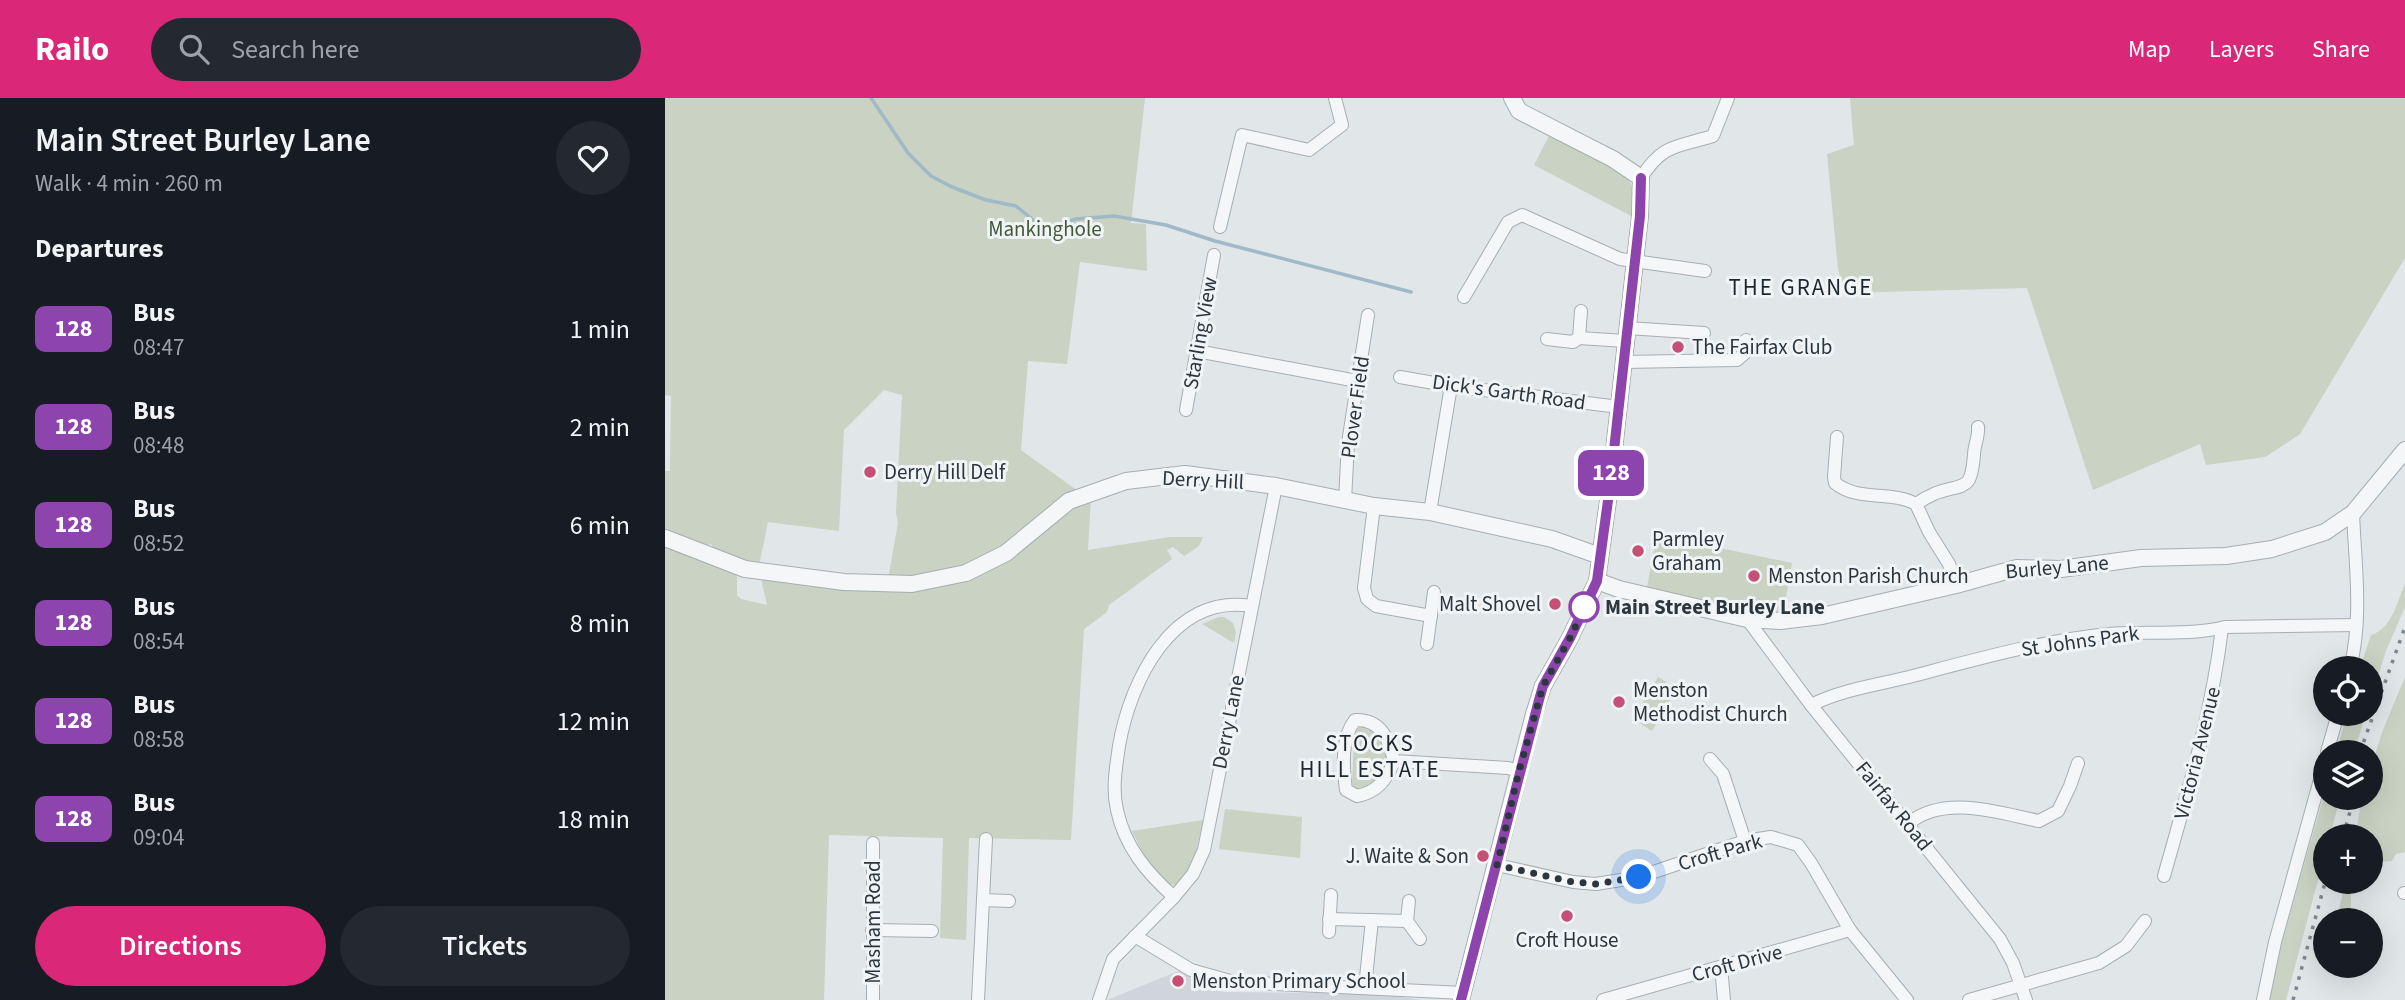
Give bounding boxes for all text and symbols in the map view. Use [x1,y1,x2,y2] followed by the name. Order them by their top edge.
[151,18,641,81] search box
[35,26,109,73] text: Railo
[175,30,213,68] icon: search
[231,31,359,68] text: Search here
[2128,32,2171,67] text: Map
[2209,32,2274,67] text: Layers
[2312,32,2370,67] text: Share
[35,117,371,164] text: Main Street Burley Lane
[556,121,630,195] button: heart
[35,167,223,200] text: Walk · 4 min · 260 m
[988,214,1102,244] park label: Mankinghole
[35,230,163,267] text: Departures
[1729,271,1873,304] district label: THE GRANGE
[1175,274,1225,392] street label: Starling View
[133,294,175,331] text: Bus
[54,311,93,346] text: 128
[570,311,630,348] text: 1 min
[133,331,184,364] text: 08:47
[1692,332,1832,362] place label: The Fairfax Club
[1670,339,1686,355] marker: The Fairfax Club
[1333,354,1377,460] street label: Plover Field
[1430,366,1588,418] street label: Dick's Garth Road
[133,392,175,429] text: Bus
[54,409,93,444] text: 128
[570,409,630,446] text: 2 min
[133,429,184,462] text: 08:48
[1571,450,1651,496] line badge: 128
[1592,455,1630,490] text: 128
[884,457,1006,487] place label: Derry Hill Delf
[1161,463,1245,497] street label: Derry Hill
[862,464,878,480] marker: Derry Hill Delf
[133,490,175,527] text: Bus
[54,507,93,542] text: 128
[570,507,630,544] text: 6 min
[1652,524,1724,578] place label: Parmley Graham
[133,527,184,560] text: 08:52
[1630,543,1646,559] marker: Parmley Graham
[2004,548,2110,586] street label: Burley Lane
[1768,561,1969,591] place label: Menston Parish Church
[1746,568,1762,584] marker: Menston Parish Church
[133,588,175,625] text: Bus
[1439,589,1541,619] place label: Malt Shovel
[1569,592,1599,622] marker: Main Street Burley Lane
[1605,592,1825,622] place label: Main Street Burley Lane
[1547,596,1563,612] marker: Malt Shovel
[54,605,93,640] text: 128
[570,605,630,642] text: 8 min
[2019,618,2141,664] street label: St Johns Park
[133,625,184,658] text: 08:54
[2313,656,2383,978] map controls
[2313,656,2383,726] button: locate
[1204,672,1252,772] street label: Derry Lane
[1633,675,1788,729] place label: Menston Methodist Church
[2166,684,2228,822] street label: Victoria Avenue
[133,686,175,723] text: Bus
[1611,694,1627,710] marker: Menston Methodist Church
[54,703,93,738] text: 128
[557,703,630,740] text: 12 min
[133,723,184,756] text: 08:58
[1299,727,1441,786] district label: STOCKS HILL ESTATE
[2313,740,2383,810] button: layers
[1848,755,1940,857] street label: Fairfax Road
[133,784,175,821] text: Bus
[54,801,93,836] text: 128
[557,801,630,838] text: 18 min
[133,821,184,854] text: 09:04
[2313,824,2383,894] button: +
[1674,826,1766,878] street label: Croft Park
[1346,841,1469,871] place label: J. Waite & Son
[1475,848,1491,864] marker: J. Waite & Son
[1621,859,1656,894] your location
[858,860,888,984] street label: Masham Road
[35,906,326,986] button: Directions
[340,906,630,986] button: Tickets
[1559,908,1575,924] marker: Croft House
[2313,908,2383,978] button: −
[1516,925,1618,955] place label: Croft House
[1688,937,1786,989] street label: Croft Drive
[1192,966,1406,996] place label: Menston Primary School
[1170,973,1186,989] marker: Menston Primary School

